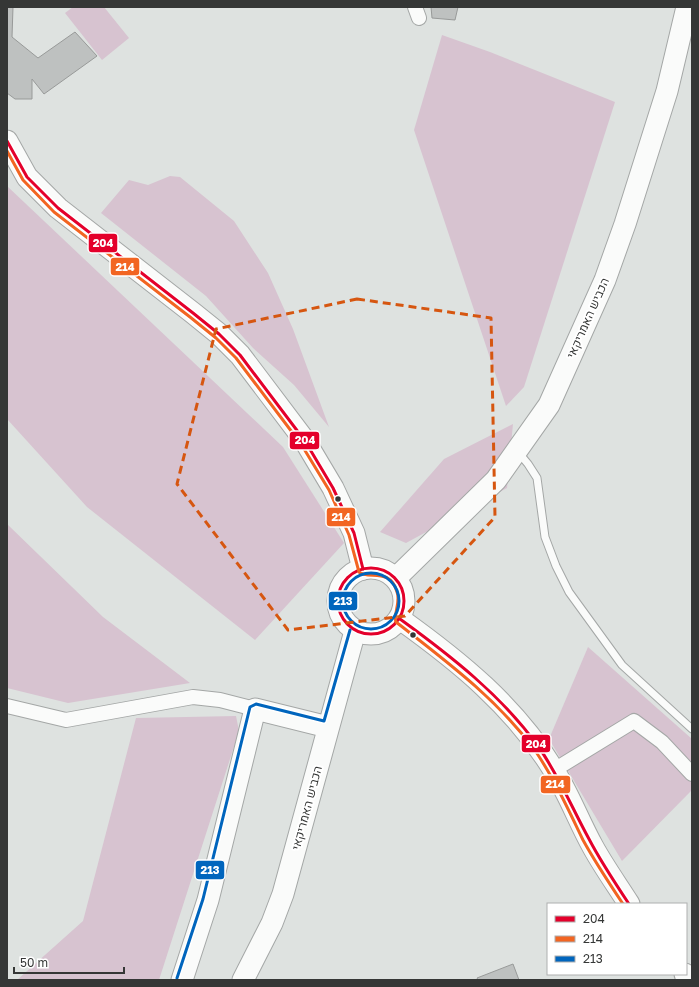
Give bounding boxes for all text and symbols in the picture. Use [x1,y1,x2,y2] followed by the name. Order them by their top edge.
[88,233,118,253] line badge: 204
[93,236,113,249] text: 204
[110,257,140,276] line badge: 214
[115,260,135,273] text: 214
[563,275,612,360] street label: הכביש האמריקאי
[289,431,320,450] line badge: 204
[295,433,315,446] text: 204
[333,494,343,504] unlabelled marker
[326,507,356,527] line badge: 214
[331,510,351,523] text: 214
[328,591,358,611] line badge: 213
[333,594,353,607] text: 213
[408,630,418,640] unlabelled marker
[521,734,551,753] line badge: 204
[526,737,546,750] text: 204
[288,764,325,852] street label: הכביש האמריקאי
[540,775,571,794] line badge: 214
[545,777,565,790] text: 214
[195,860,225,880] line badge: 213
[200,863,220,876] text: 213
[547,903,687,975] legend
[583,911,605,926] text: 204
[583,931,603,946] text: 214
[14,949,124,975] scale bar
[583,951,603,966] text: 213
[20,955,48,970] text: 50 m

